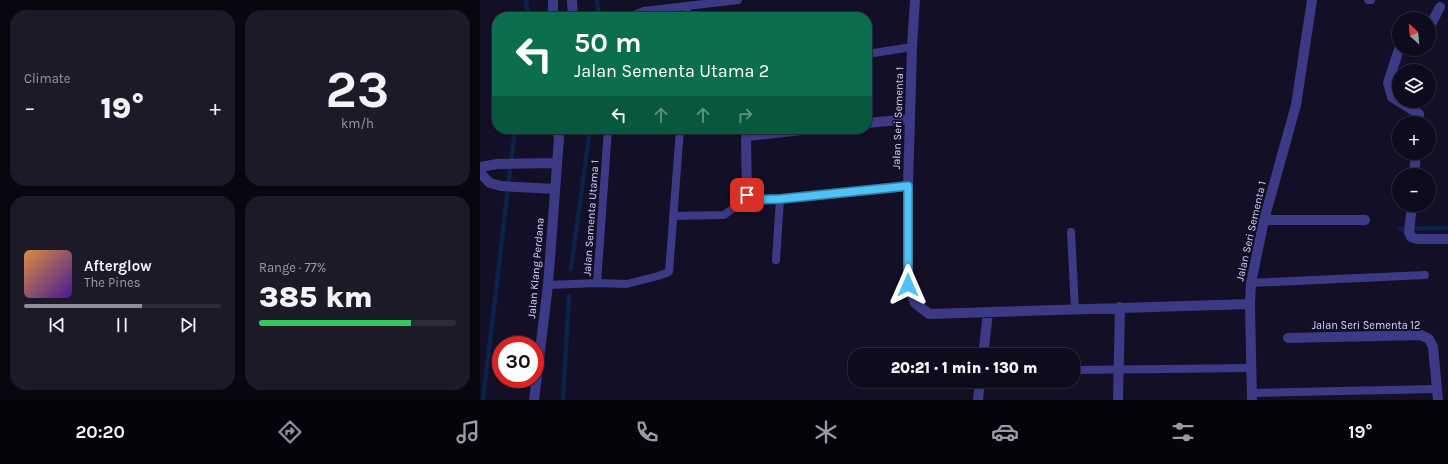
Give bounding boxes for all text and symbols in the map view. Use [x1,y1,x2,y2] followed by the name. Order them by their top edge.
[1392,12,1436,56] north arrow
[1392,12,1436,212] map controls
[574,26,642,59] text: 50 m
[508,28,560,80] icon: left
[326,59,389,120] text: 23
[574,60,769,82] text: Jalan Sementa Utama 2
[1392,64,1436,108] button: layers
[890,67,906,169] street label: Jalan Seri Sementa 1
[24,71,70,86] text: Climate
[101,90,144,126] text: 19°
[24,95,36,121] text: −
[209,95,221,121] text: +
[608,104,630,126] icon: left
[650,104,672,126] icon: ahead
[692,104,714,126] icon: ahead
[734,104,756,126] icon: right
[341,116,374,131] text: km/h
[1392,116,1436,160] button: +
[580,159,602,277] street label: Jalan Sementa Utama 1
[1392,168,1436,212] button: −
[730,178,764,212] pin
[1233,180,1269,282] street label: Jalan Seri Sementa 1
[736,184,758,206] icon: arrive
[525,217,547,319] street label: Jalan Klang Perdana
[84,257,152,275] text: Afterglow
[259,260,326,275] text: Range · 77%
[887,264,929,306] position arrow
[84,275,141,290] text: The Pines
[259,279,373,315] text: 385 km
[46,314,68,336] icon: previous
[111,314,133,336] icon: pause
[177,314,199,336] icon: next
[1312,319,1420,332] street label: Jalan Seri Sementa 12
[492,336,544,388] speed limit sign: 30
[891,359,1037,377] text: 20:21 · 1 min · 130 m
[276,418,304,446] icon: directions
[454,418,482,446] icon: music
[633,418,661,446] icon: phone
[812,418,840,446] icon: climate
[991,418,1019,446] icon: car
[1169,418,1197,446] icon: filters
[75,421,125,443] text: 20:20
[1348,421,1373,443] text: 19°

